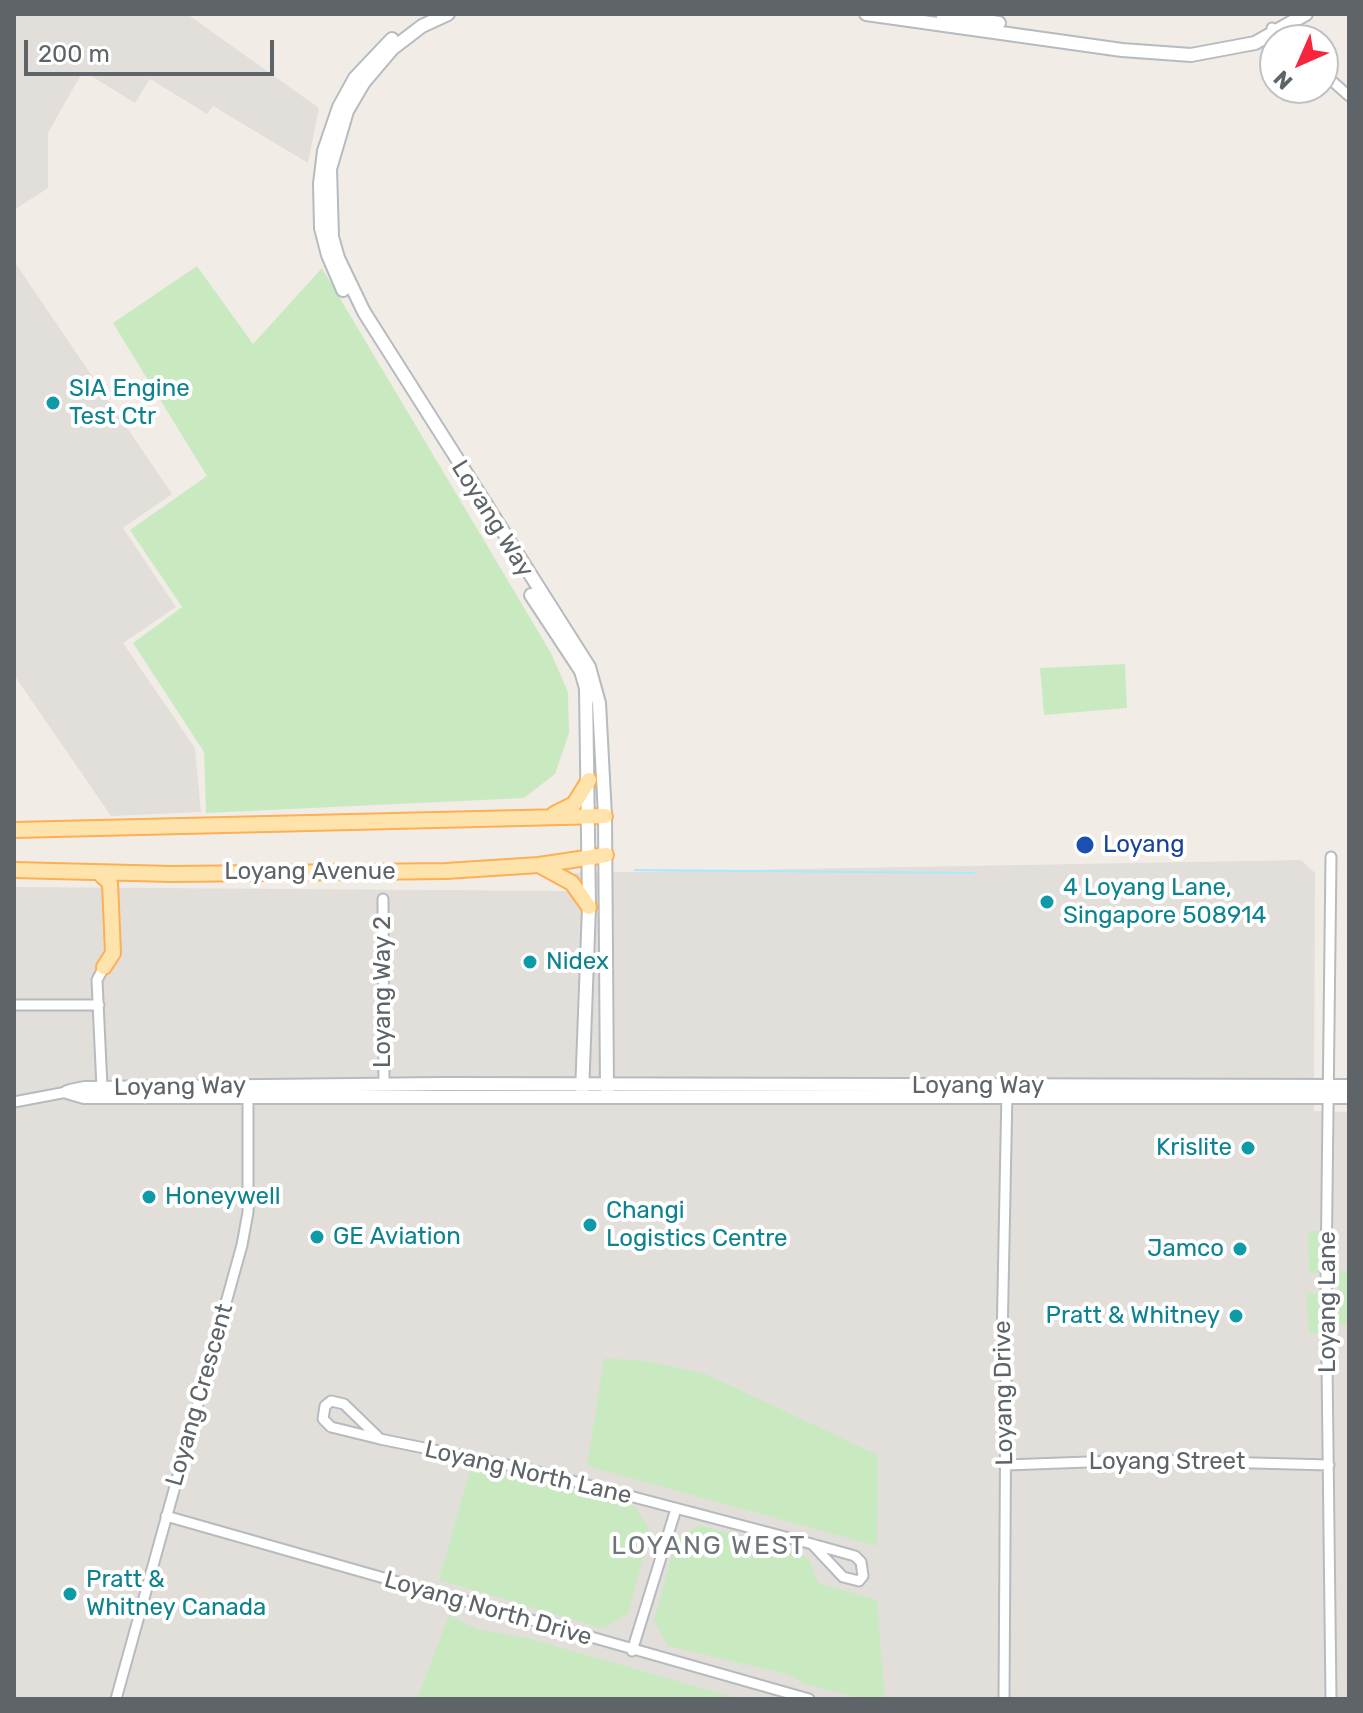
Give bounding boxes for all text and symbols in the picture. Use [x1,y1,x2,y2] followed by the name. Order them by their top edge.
[28,24,278,74] scale bar
[1259,24,1339,104] north arrow
[38,40,110,68] text: 200 m
[1268,65,1298,95] text: N
[69,375,190,431] place label: SIA Engine Test Ctr
[44,394,62,412] marker: SIA Engine Test Ctr
[445,455,539,583] street label: Loyang Way
[1103,831,1184,859] place label: Loyang
[1074,834,1096,856] marker: Loyang
[224,858,396,886] street label: Loyang Avenue
[1063,874,1266,930] place label: 4 Loyang Lane, Singapore 508914
[1038,893,1056,911] marker: 4 Loyang Lane, Singapore 508914
[369,916,397,1068] street label: Loyang Way 2
[546,948,609,976] place label: Nidex
[521,953,539,971] marker: Nidex
[114,1071,246,1103] street label: Loyang Way
[912,1072,1044,1100] street label: Loyang Way
[1156,1134,1232,1162] place label: Krislite
[1239,1139,1257,1157] marker: Krislite
[165,1183,281,1211] place label: Honeywell
[140,1188,158,1206] marker: Honeywell
[606,1197,787,1253] place label: Changi Logistics Centre
[581,1216,599,1234] marker: Changi Logistics Centre
[333,1223,461,1251] place label: GE Aviation
[308,1228,326,1246] marker: GE Aviation
[1314,1231,1342,1373] street label: Loyang Lane
[1147,1235,1224,1263] place label: Jamco
[1231,1240,1249,1258] marker: Jamco
[160,1301,240,1489] street label: Loyang Crescent
[1046,1302,1220,1330] place label: Pratt & Whitney
[1227,1307,1245,1325] marker: Pratt & Whitney
[988,1320,1020,1466] street label: Loyang Drive
[422,1435,634,1511] street label: Loyang North Lane
[1089,1448,1245,1476] street label: Loyang Street
[611,1530,807,1562] district label: LOYANG WEST
[86,1566,266,1622] place label: Pratt & Whitney Canada
[381,1566,595,1652] street label: Loyang North Drive
[61,1585,79,1603] marker: Pratt & Whitney Canada

